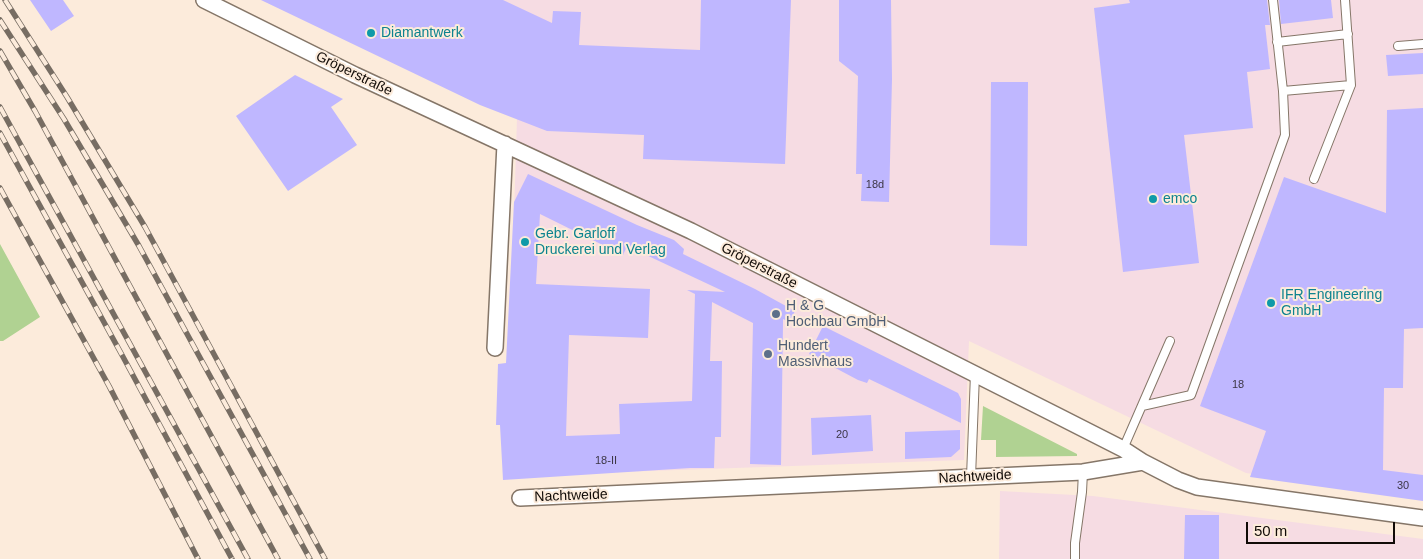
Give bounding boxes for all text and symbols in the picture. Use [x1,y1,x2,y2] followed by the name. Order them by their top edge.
[381,25,463,41] place label: Diamantwerk
[365,27,377,39] marker: Diamantwerk
[313,48,395,100] street label: Gröperstraße
[866,178,884,192] house number: 18d
[1163,191,1197,207] place label: emco
[1147,193,1159,205] marker: emco
[535,226,666,258] place label: Gebr. Garloff Druckerei und Verlag
[519,236,531,248] marker: Gebr. Garloff Druckerei und Verlag
[718,240,800,292] street label: Gröperstraße
[1281,287,1382,320] place label: IFR Engineering GmbH
[1265,297,1277,309] marker: IFR Engineering GmbH
[786,298,886,331] place label: H & G Hochbau GmbH
[770,308,782,320] marker: H & G Hochbau GmbH
[778,338,852,371] place label: Hundert Massivhaus
[762,348,774,360] marker: Hundert Massivhaus
[1232,378,1244,392] house number: 18
[836,428,848,442] house number: 20
[595,454,617,468] house number: 18-II
[938,467,1012,487] street label: Nachtweide
[1397,479,1409,493] house number: 30
[534,486,608,506] street label: Nachtweide
[1248,512,1397,544] scale bar
[1254,522,1287,539] text: 50 m

